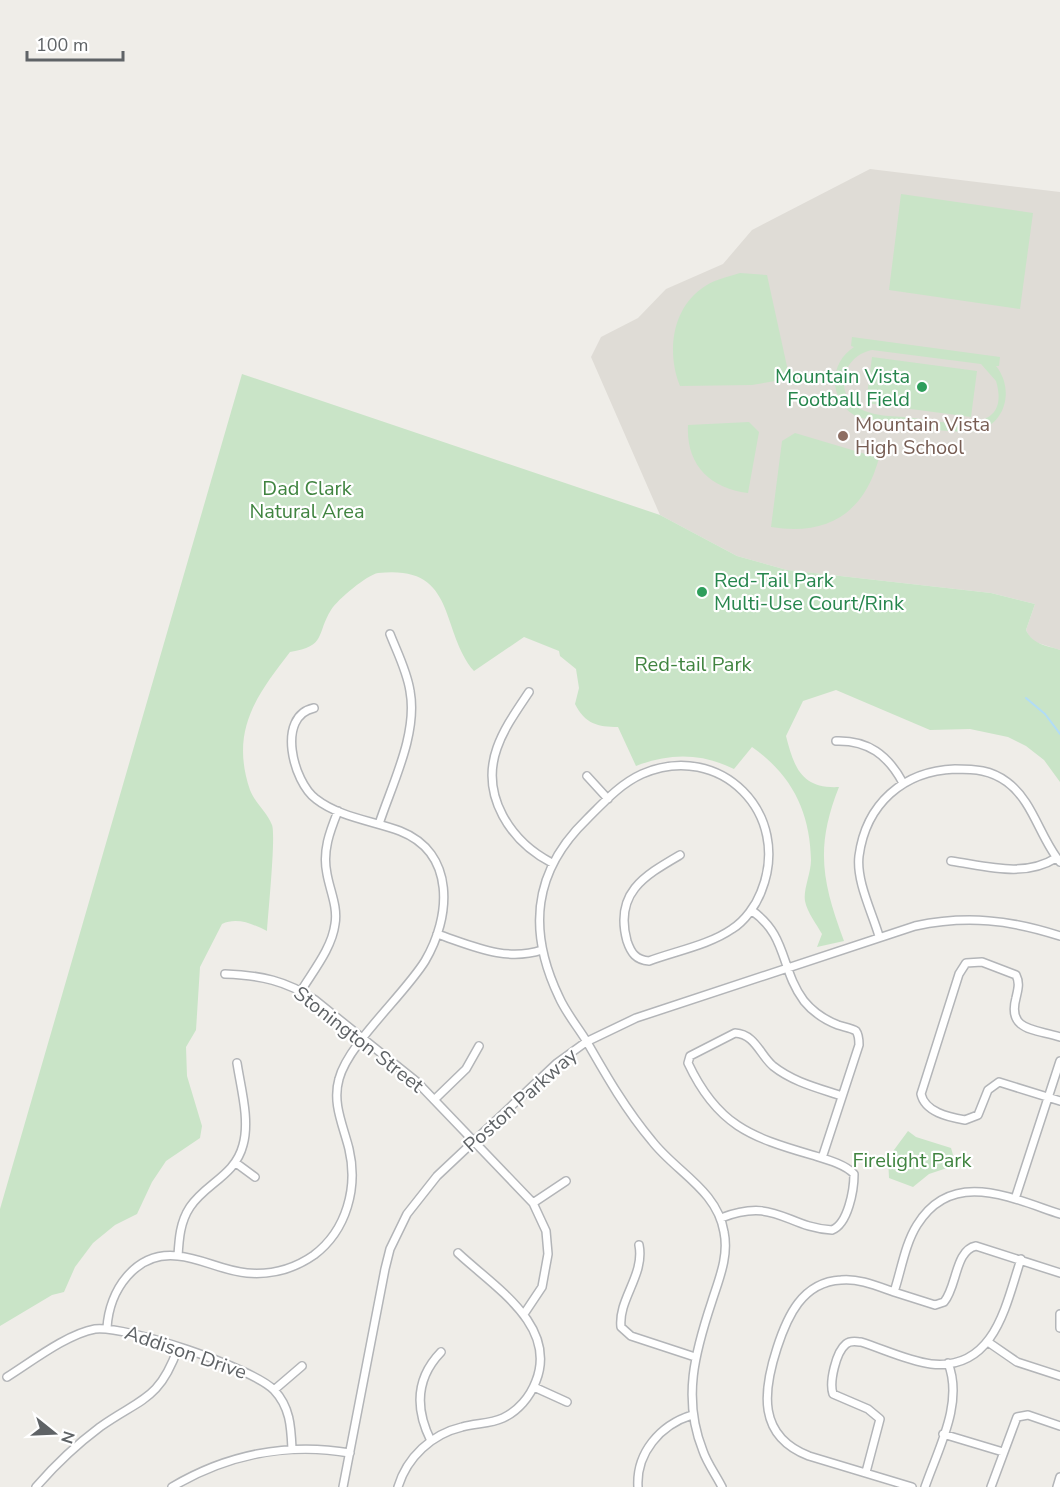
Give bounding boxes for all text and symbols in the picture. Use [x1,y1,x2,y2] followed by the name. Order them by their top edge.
[27,24,123,62] scale bar
[36,33,88,57] text: 100 m
[775,363,910,413] place label: Mountain Vista Football Field
[915,380,929,394] marker: Mountain Vista Football Field
[855,411,990,461] place label: Mountain Vista High School
[836,429,850,443] marker: Mountain Vista High School
[249,475,365,525] park label: Dad Clark Natural Area
[714,567,905,617] place label: Red-Tail Park Multi-Use Court/Rink
[695,585,709,599] marker: Red-Tail Park Multi-Use Court/Rink
[634,651,753,678] park label: Red-tail Park
[288,980,430,1099] street label: Stonington Street
[458,1042,584,1159] street label: Poston Parkway
[853,1147,972,1174] park label: Firelight Park
[121,1319,250,1386] street label: Addison Drive
[24,1403,84,1463] north arrow
[55,1428,80,1446] text: N

